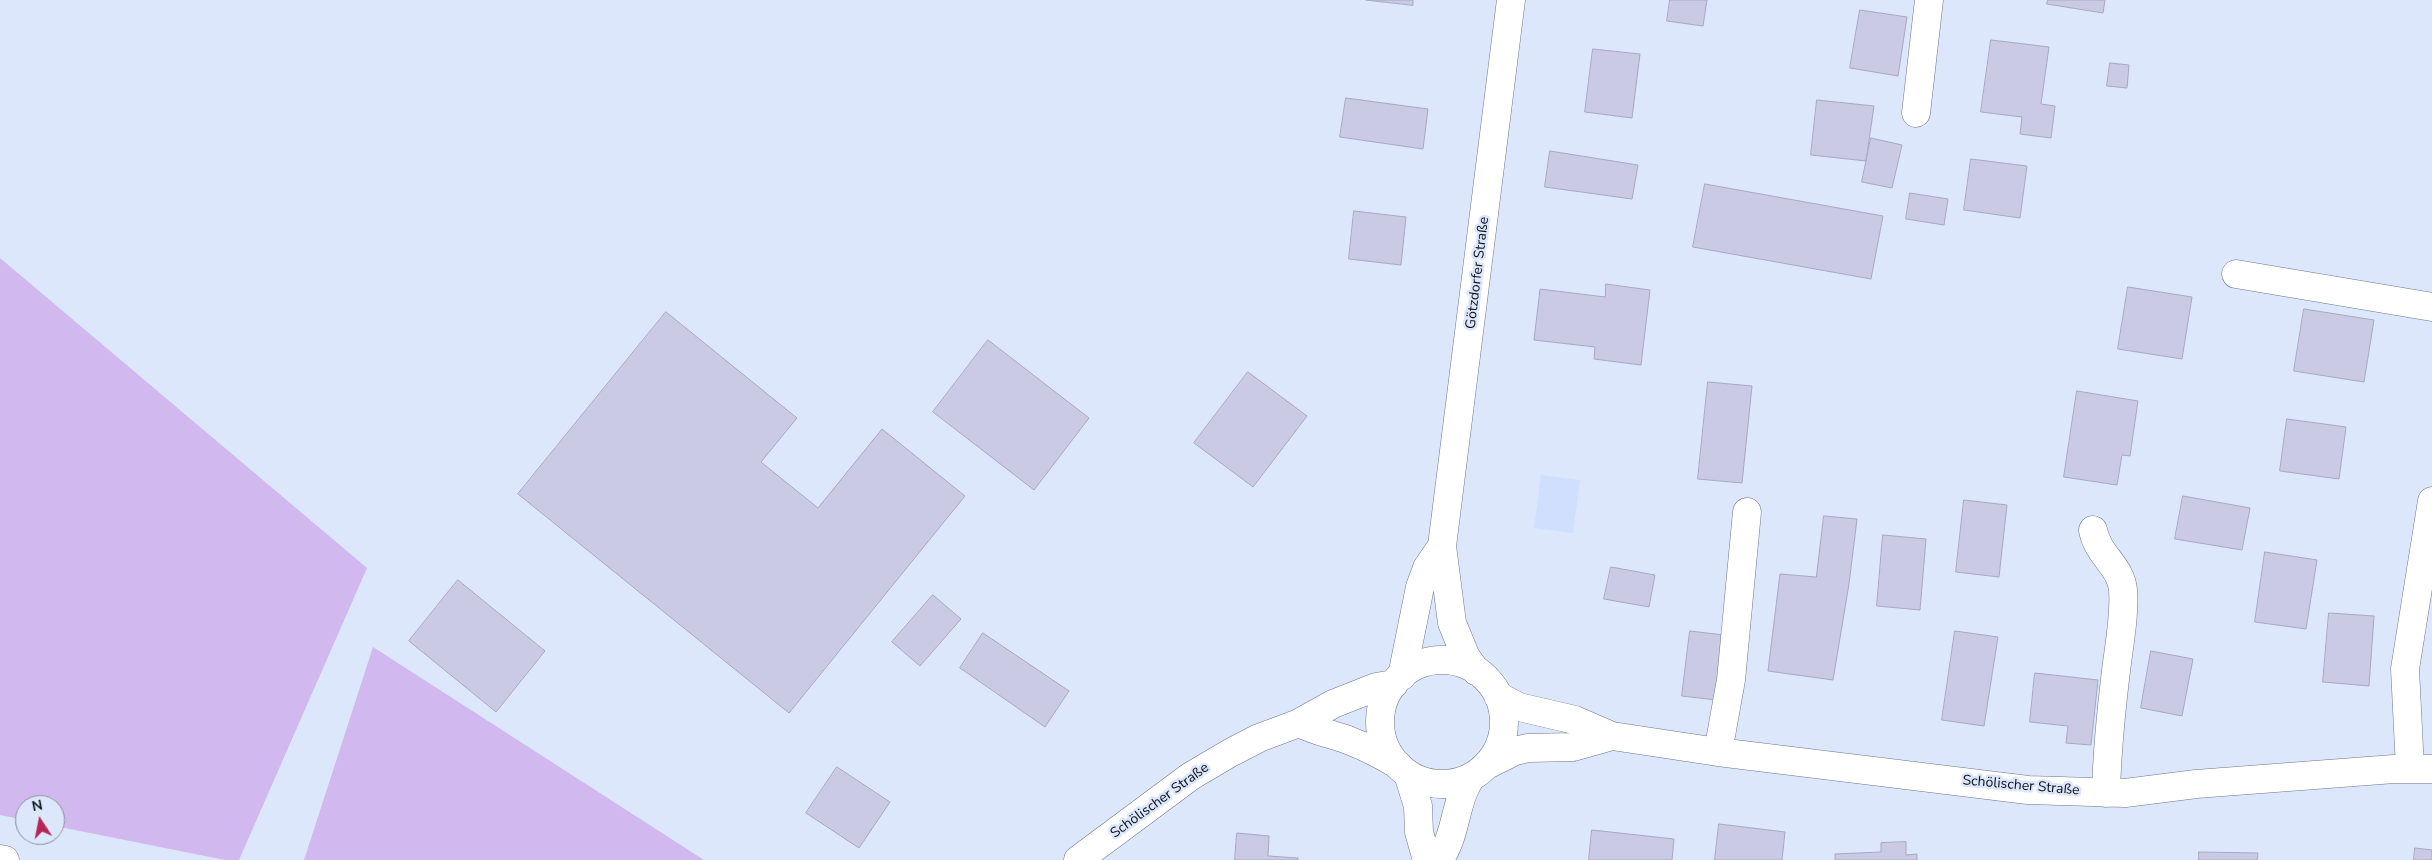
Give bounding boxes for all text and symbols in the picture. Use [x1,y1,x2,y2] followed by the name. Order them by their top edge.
[1463,216,1493,330] street label: Götzdorfer Straße
[1108,760,1212,842] street label: Schölischer Straße
[1962,773,2080,799] street label: Schölischer Straße
[15,795,65,845] north arrow
[30,795,44,816] text: N

